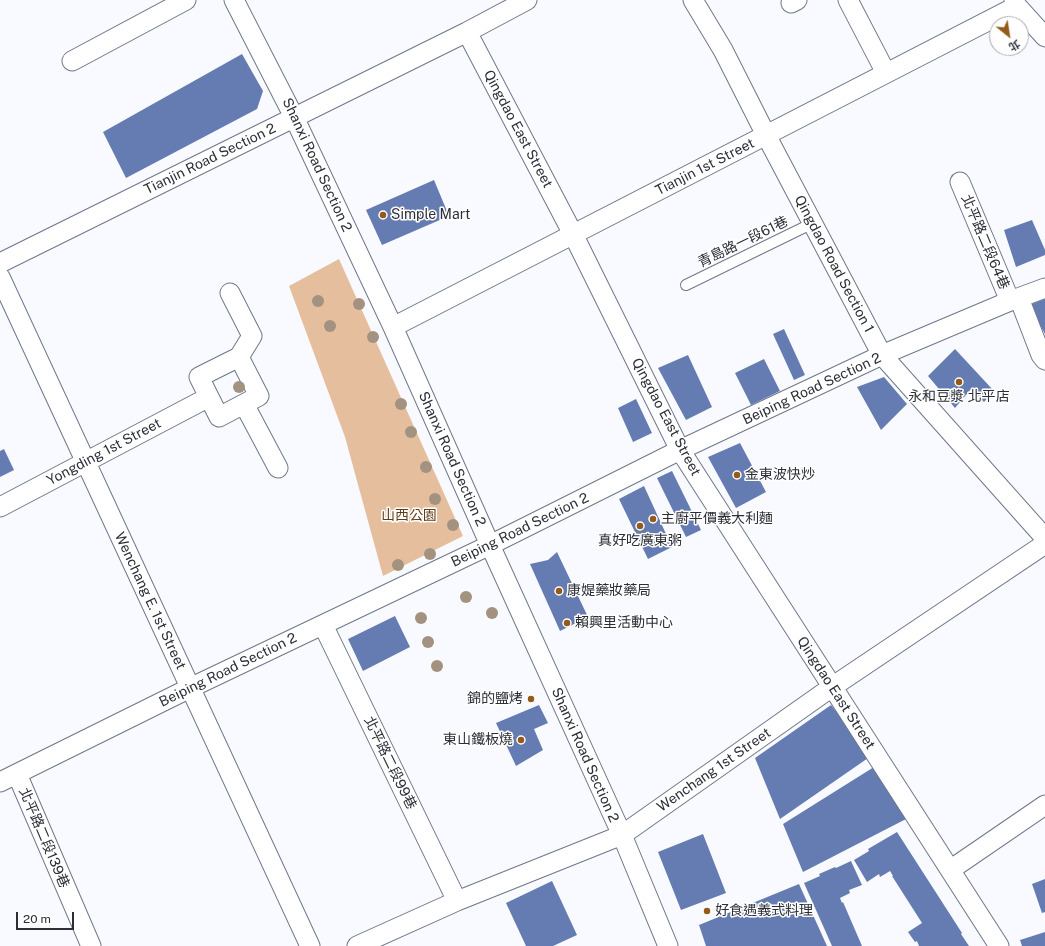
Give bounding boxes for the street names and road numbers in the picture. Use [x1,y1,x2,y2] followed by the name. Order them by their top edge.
[480,67,556,191] street label: Qingdao East Street
[279,95,355,235] street label: Shanxi Road Section 2
[142,120,278,198] street label: Tianjin Road Section 2
[653,135,757,199] street label: Tianjin 1st Street
[791,192,877,336] street label: Qingdao Road Section 1
[957,192,1013,292] street label: 北平路二段64巷
[695,213,791,271] street label: 青島路一段61巷
[740,350,884,428] street label: Beiping Road Section 2
[628,355,704,479] street label: Qingdao East Street
[415,389,489,529] street label: Shanxi Road Section 2
[44,415,164,489] street label: Yongding 1st Street
[449,489,591,571] street label: Beiping Road Section 2
[111,530,189,672] street label: Wenchang E. 1st Street
[157,629,299,711] street label: Beiping Road Section 2
[793,634,879,752] street label: Qingdao East Street
[548,685,622,825] street label: Shanxi Road Section 2
[360,714,420,812] street label: 北平路二段99巷
[654,725,774,815] street label: Wenchang 1st Street
[15,785,73,891] street label: 北平路二段139巷

